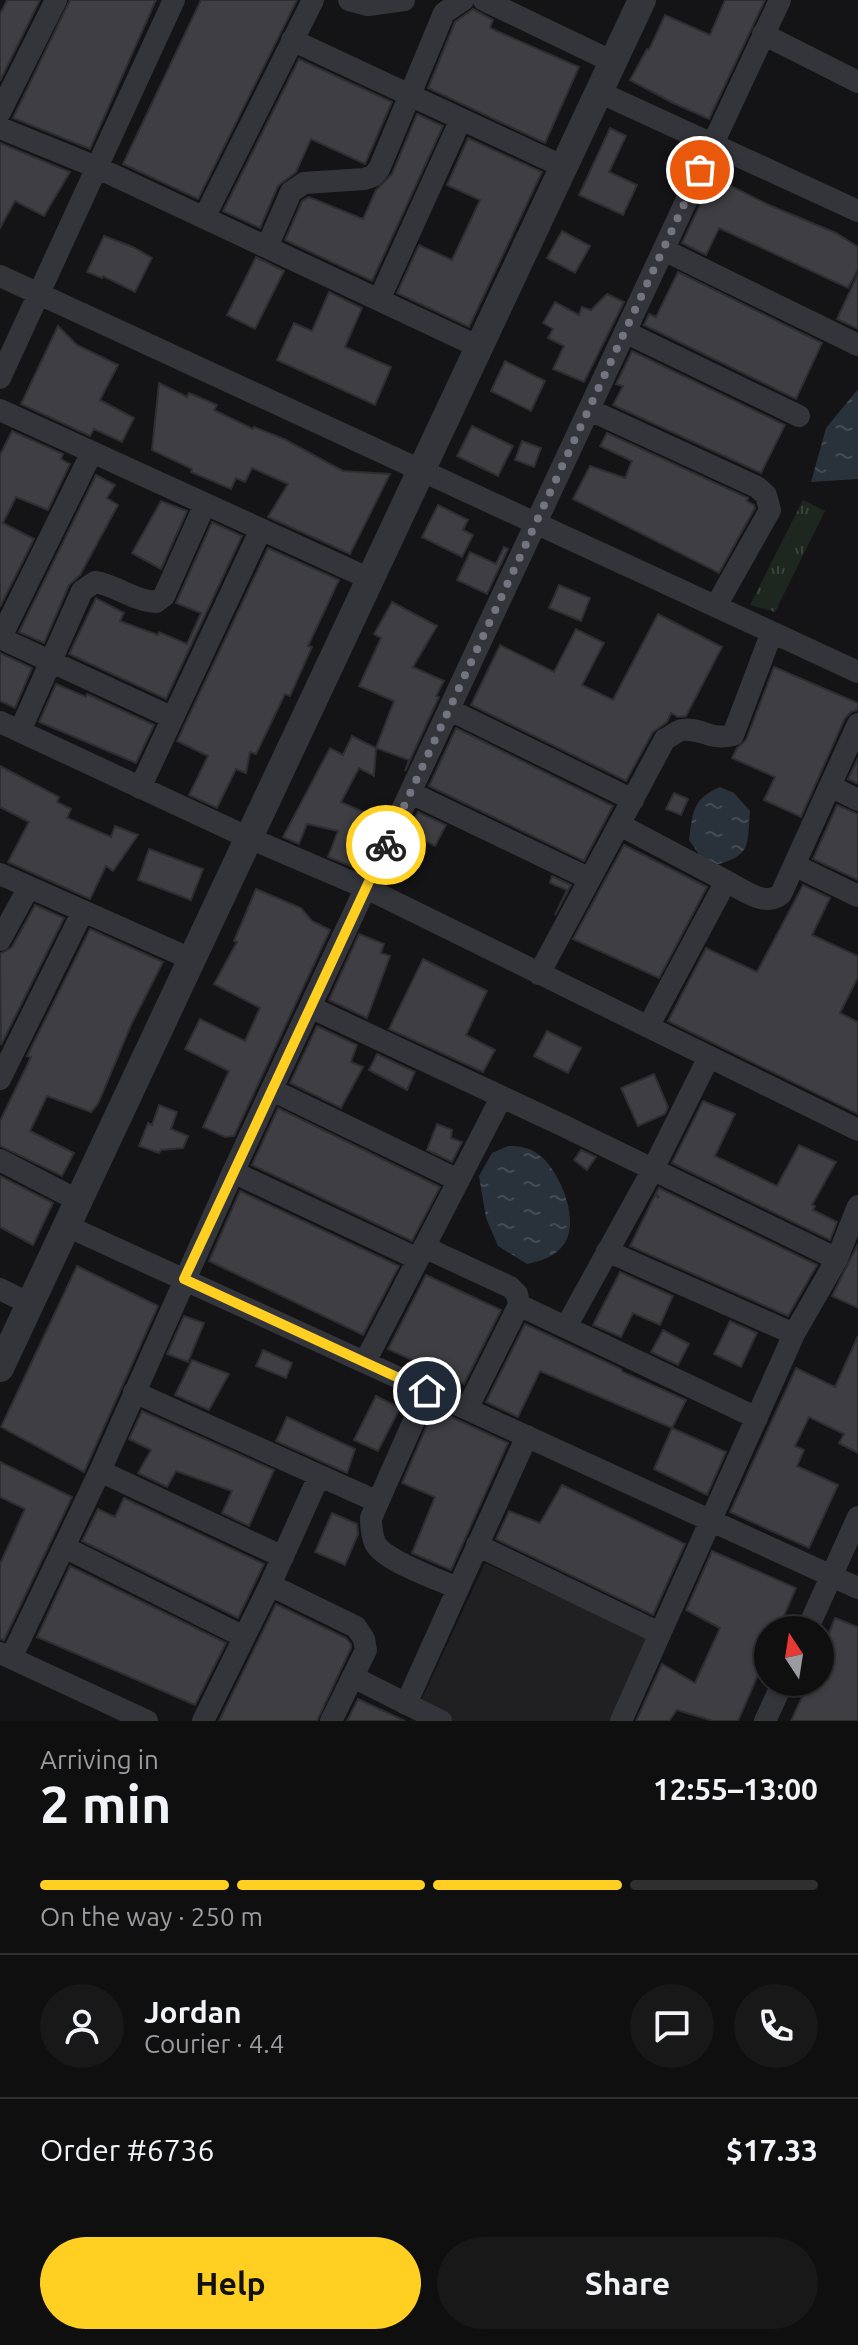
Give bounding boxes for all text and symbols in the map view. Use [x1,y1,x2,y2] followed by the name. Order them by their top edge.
[666,136,734,204] pin
[678,148,722,192] icon: bag
[346,805,426,885] courier
[364,823,408,867] icon: bike
[393,1357,461,1425] pin
[405,1369,449,1413] icon: home
[754,1616,834,1696] north arrow
[754,1616,834,1696] map controls
[40,1745,159,1774] text: Arriving in
[653,1772,818,1806] text: 12:55–13:00
[40,1775,171,1833] text: 2 min
[40,1902,263,1931] text: On the way · 250 m
[40,1984,124,2068] button: person
[630,1984,714,2068] button: chat
[734,1984,818,2068] button: phone
[144,1995,242,2029] text: Jordan
[144,2029,284,2058] text: Courier · 4.4
[40,2133,214,2167] text: Order #6736
[726,2133,818,2167] text: $17.33
[40,2237,421,2329] button: Help
[437,2237,818,2329] button: Share

